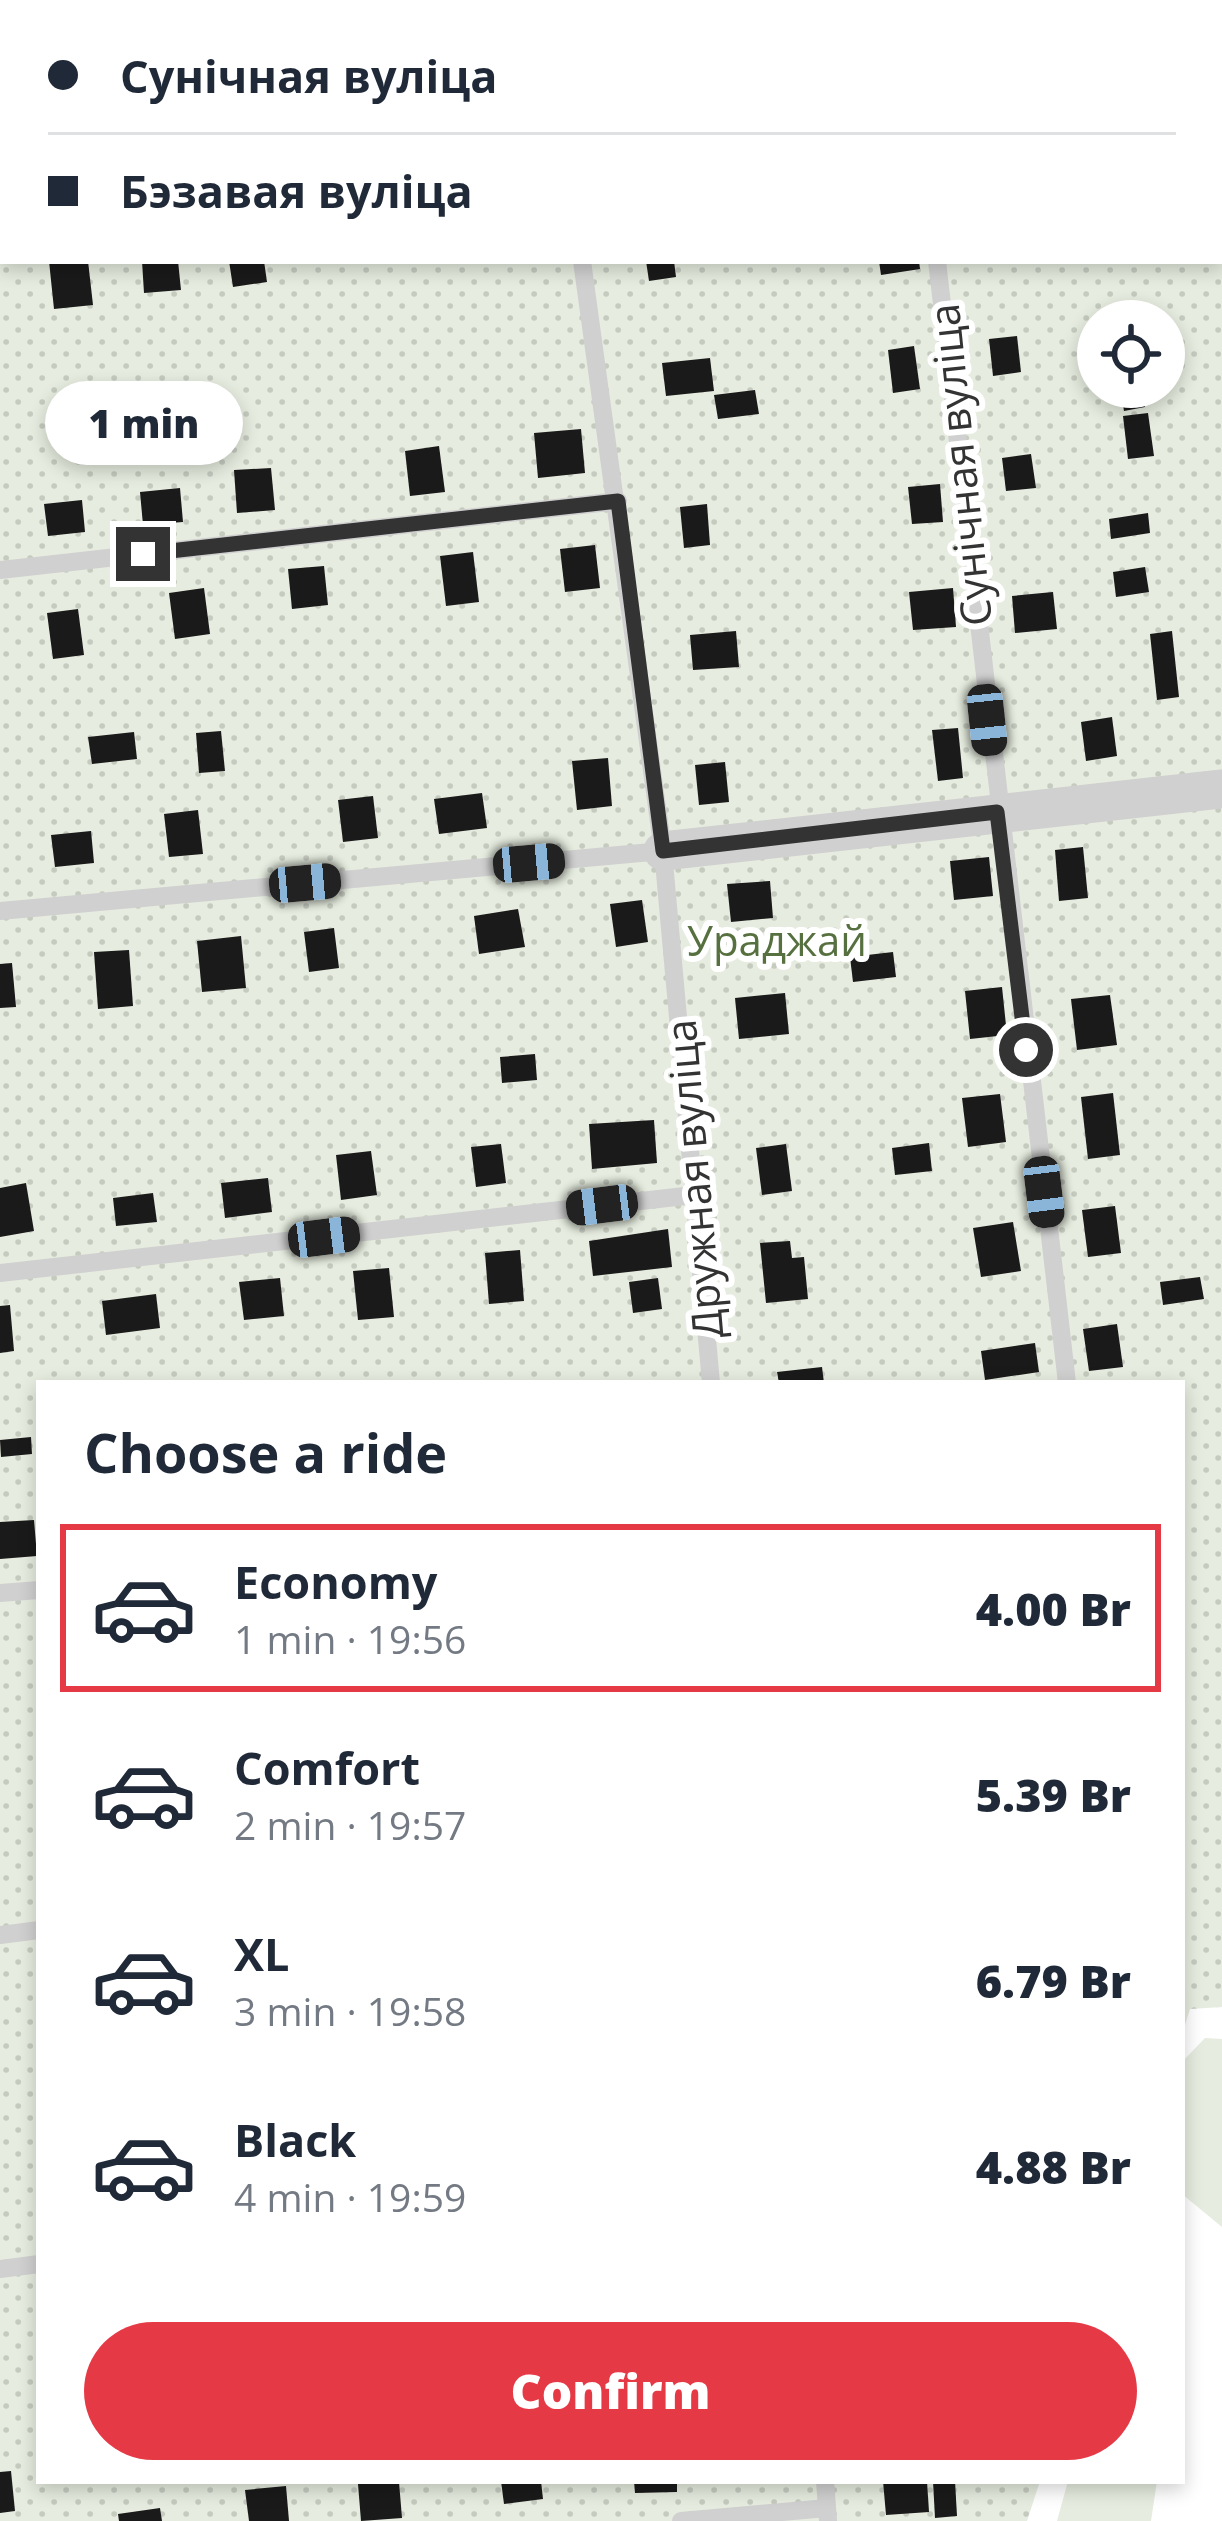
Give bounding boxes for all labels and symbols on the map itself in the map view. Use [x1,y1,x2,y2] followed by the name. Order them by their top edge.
[914,301,1004,629] street label: Сунічная вуліца
[44,380,242,464] callout: 1 min
[116,527,170,581] route end
[965,682,1009,758] car
[492,842,566,884] car
[268,862,342,904] car
[687,911,867,968] park label: Ураджай
[651,1017,735,1341] street label: Дружная вуліца
[999,1023,1053,1077] route start
[1022,1154,1066,1230] car
[564,1183,640,1227] car
[286,1215,362,1259] car

